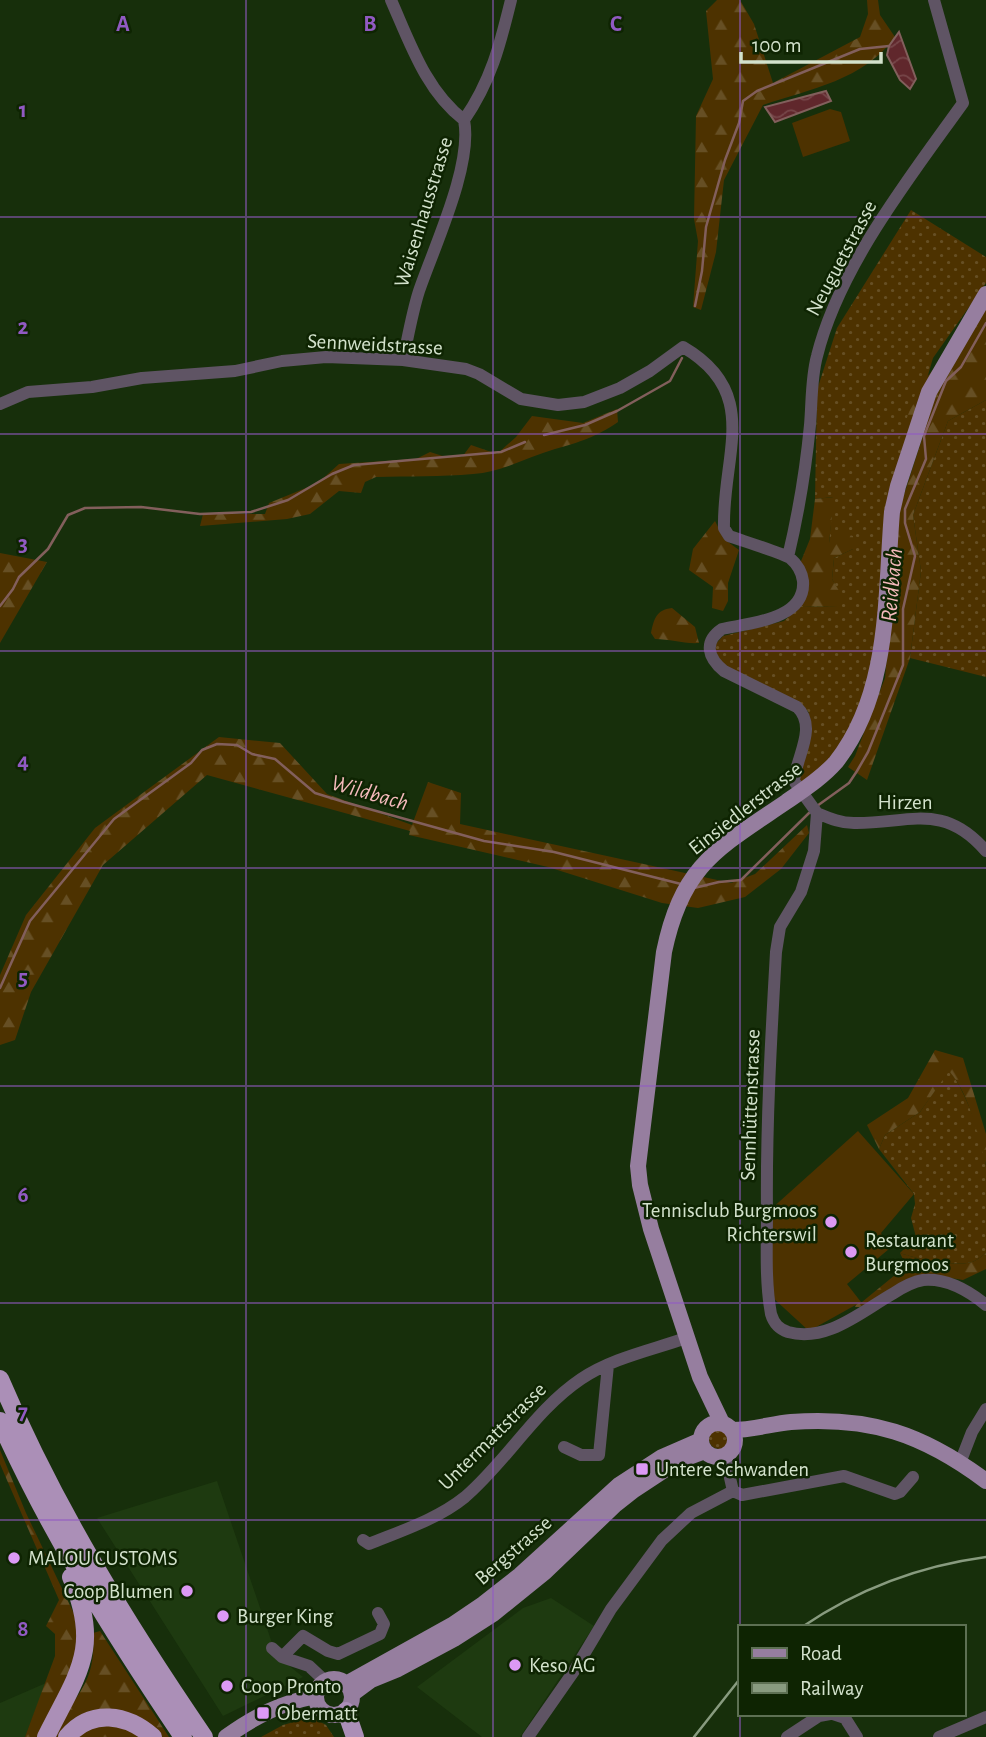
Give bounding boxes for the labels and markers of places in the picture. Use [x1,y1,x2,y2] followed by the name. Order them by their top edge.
[642,1200,817,1245] place label: Tennisclub Burgmoos Richterswil
[823,1214,839,1230] marker: Tennisclub Burgmoos Richterswil
[865,1230,954,1275] place label: Restaurant Burgmoos
[843,1244,859,1260] marker: Restaurant Burgmoos
[656,1459,809,1480] place label: Untere Schwanden
[634,1461,650,1477] marker: Untere Schwanden
[28,1548,178,1569] place label: MALOU CUSTOMS
[6,1550,22,1566] marker: MALOU CUSTOMS
[63,1581,173,1602] place label: Coop Blumen
[179,1583,195,1599] marker: Coop Blumen
[237,1606,334,1627] place label: Burger King
[215,1608,231,1624] marker: Burger King
[529,1655,596,1676] place label: Keso AG
[507,1657,523,1673] marker: Keso AG
[241,1676,341,1697] place label: Coop Pronto
[219,1678,235,1694] marker: Coop Pronto
[277,1703,358,1724] place label: Obermatt
[255,1705,271,1721] marker: Obermatt

